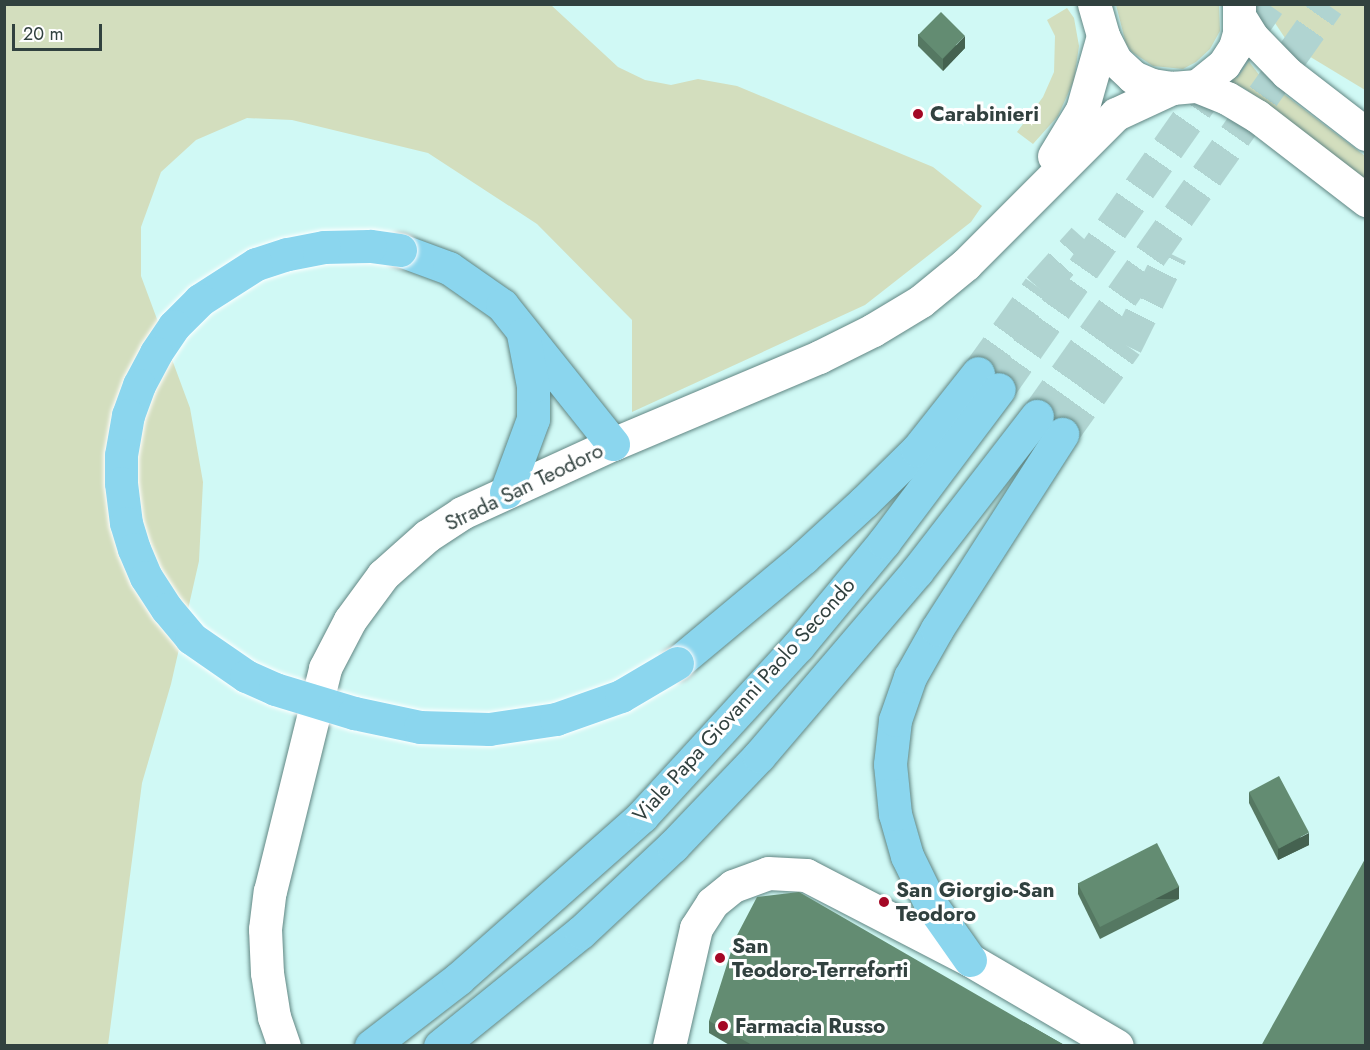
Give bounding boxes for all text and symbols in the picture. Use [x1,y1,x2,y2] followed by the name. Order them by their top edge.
[15,12,105,50] scale bar
[23,21,63,47] text: 20 m
[930,101,1039,127] place label: Carabinieri
[911,107,925,121] marker: Carabinieri
[441,438,607,536] street label: Strada San Teodoro
[628,573,860,827] street label: Viale Papa Giovanni Paolo Secondo
[896,877,1055,927] place label: San Giorgio-San Teodoro
[877,895,891,909] marker: San Giorgio-San Teodoro
[732,933,908,983] place label: San Teodoro-Terreforti
[713,951,727,965] marker: San Teodoro-Terreforti
[735,1013,885,1039] place label: Farmacia Russo
[716,1019,730,1033] marker: Farmacia Russo

